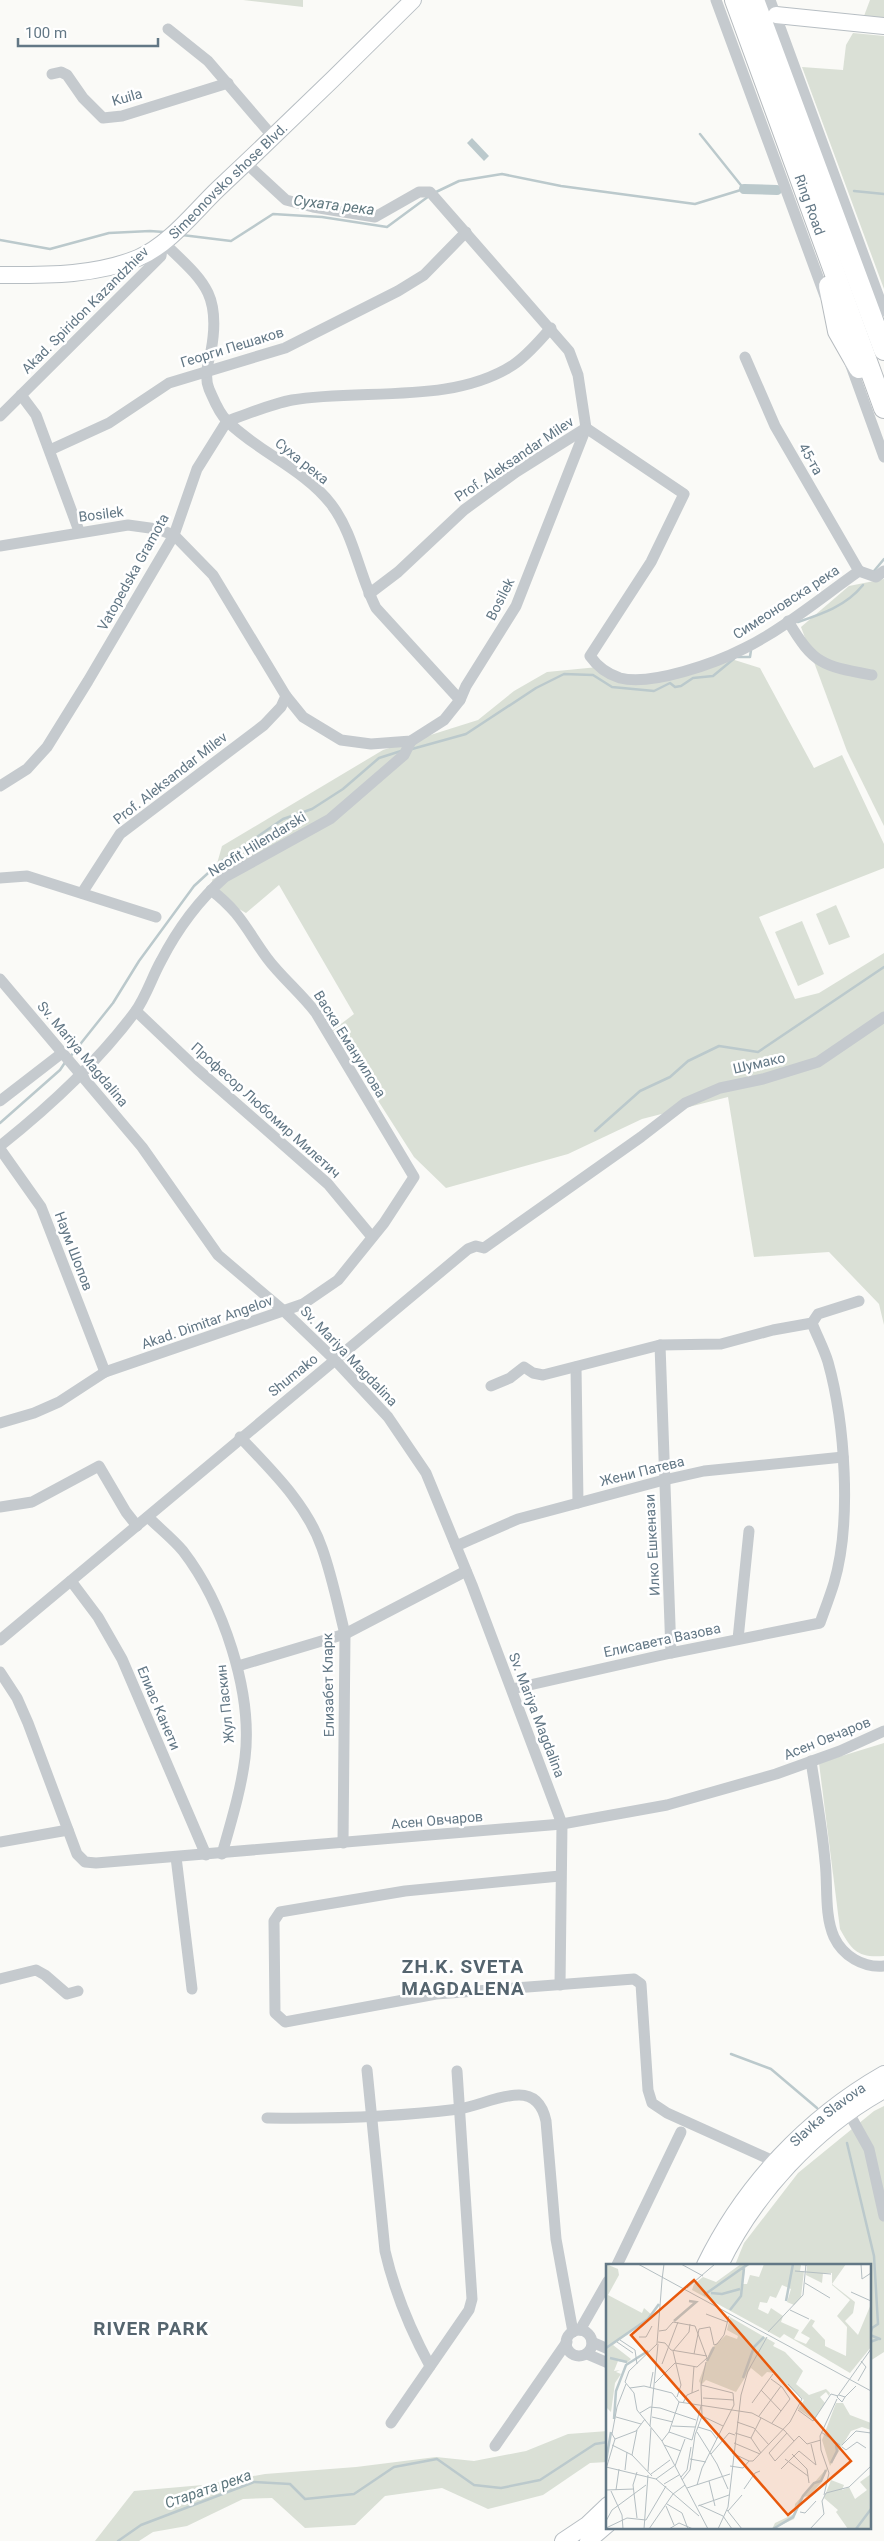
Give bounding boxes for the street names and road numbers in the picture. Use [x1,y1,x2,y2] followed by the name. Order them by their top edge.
[110,85,144,109] street label: Kuila
[165,120,290,242] street label: Simeonovsko shose Blvd.
[791,172,828,237] street label: Ring Road
[18,243,152,377] street label: Akad. Spiridon Kazandzhiev
[179,324,285,370] street label: Георги Пешаков
[452,413,577,505] street label: Prof. Aleksandar Milev
[272,435,332,487] street label: Суха река
[796,440,826,478] street label: 45-та
[78,503,125,525] street label: Bosilek
[94,511,172,633] street label: Vatopedska Gramota
[730,562,842,642] street label: Симеоновска река
[483,574,518,623] street label: Bosilek
[110,728,230,827] street label: Prof. Aleksandar Milev
[205,809,309,879] street label: Neofit Hilendarski
[311,988,389,1100] street label: Васка Емануилова
[34,998,132,1110] street label: Sv. Mariya Magdalina
[188,1039,344,1181] street label: Професор Любомир Милетич
[731,1049,787,1077] street label: Шумако
[52,1209,96,1293] street label: Наум Шопов
[139,1292,275,1352] street label: Akad. Dimitar Angelov
[297,1303,401,1409] street label: Sv. Mariya Magdalina
[265,1350,321,1400] street label: Shumako
[598,1453,686,1489] street label: Жени Патева
[641,1494,663,1596] street label: Илко Ешкенази
[602,1620,722,1660] street label: Елисавета Вазова
[319,1632,337,1737] street label: Елизабет Кларк
[506,1650,568,1780] street label: Sv. Mariya Magdalina
[134,1664,184,1752] street label: Елиас Канети
[213,1664,237,1744] street label: Жул Паскин
[781,1713,873,1763] street label: Асен Овчаров
[390,1808,484,1832] street label: Асен Овчаров
[786,2079,868,2150] street label: Slavka Slavova

